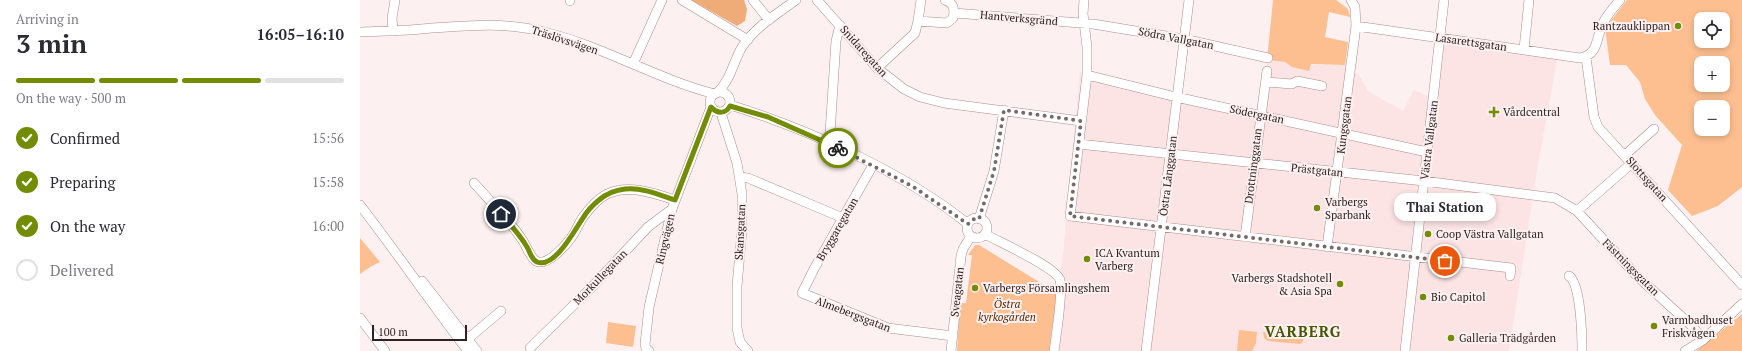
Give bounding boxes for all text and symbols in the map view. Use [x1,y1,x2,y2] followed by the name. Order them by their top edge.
[980,8,1058,28] street label: Hantverksgränd
[16,10,79,28] text: Arriving in
[1694,12,1730,136] map controls
[1694,12,1730,48] button: locate
[1593,19,1670,33] place label: Rantzauklippan
[1673,21,1683,31] marker: Rantzauklippan
[837,22,891,80] street label: Snidaregatan
[530,23,601,58] street label: Träslövsvägen
[257,24,344,44] text: 16:05–16:10
[1137,24,1215,52] street label: Södra Vallgatan
[16,26,87,60] text: 3 min
[1434,30,1508,54] street label: Lasarettsgatan
[1694,56,1730,92] button: +
[16,89,126,107] text: On the way · 500 m
[1334,95,1355,155] street label: Kungsgatan
[1417,99,1441,181] street label: Västra Vallgatan
[1694,100,1730,136] button: −
[1228,101,1286,127] street label: Södergatan
[1503,105,1560,119] place label: Vårdcentral
[1488,106,1500,118] marker: Vårdcentral
[16,127,38,149] icon: check
[1241,127,1265,204] street label: Drottninggatan
[50,128,120,148] text: Confirmed
[818,128,858,168] courier
[312,129,344,147] text: 15:56
[1156,135,1180,217] street label: Östra Långgatan
[827,137,849,159] icon: bike
[1623,154,1671,205] street label: Slottsgatan
[1290,160,1344,180] street label: Prästgatan
[16,171,38,193] icon: check
[50,172,115,192] text: Preparing
[312,173,344,191] text: 15:58
[1394,193,1496,221] callout: Thai Station
[813,194,861,263] street label: Bryggaregatan
[1325,195,1371,222] place label: Varbergs Sparbank
[484,197,518,231] pin
[1406,198,1484,216] text: Thai Station
[490,203,512,225] icon: home
[732,203,748,260] street label: Skansgatan
[1312,203,1322,213] marker: Varbergs Sparbank
[652,212,678,266] street label: Ringvägen
[16,215,38,237] icon: check
[50,216,125,236] text: On the way
[312,217,344,235] text: 16:00
[1436,227,1544,241] place label: Coop Västra Vallgatan
[1423,229,1433,239] marker: Coop Västra Vallgatan
[1600,236,1663,299] street label: Fästningsgatan
[1428,244,1462,278] pin
[570,246,630,308] street label: Morkullegatan
[1095,246,1160,273] place label: ICA Kvantum Varberg
[1434,250,1456,272] icon: bag
[1082,254,1092,264] marker: ICA Kvantum Varberg
[50,260,114,280] text: Delivered
[947,266,967,318] street label: Sveagatan
[1232,271,1332,298] place label: Varbergs Stadshotell & Asia Spa
[1335,279,1345,289] marker: Varbergs Stadshotell & Asia Spa
[983,281,1110,295] place label: Varbergs Församlingshem
[970,283,980,293] marker: Varbergs Församlingshem
[1431,290,1485,304] place label: Bio Capitol
[1418,292,1428,302] marker: Bio Capitol
[813,293,893,335] street label: Almebergsgatan
[978,297,1036,324] park label: Östra kyrkogården
[1662,313,1733,340] place label: Varmbadhuset Friskvågen
[1265,321,1341,341] district label: VARBERG
[1649,321,1659,331] marker: Varmbadhuset Friskvågen
[372,323,467,342] scale bar
[378,325,408,339] text: 100 m
[1459,331,1557,345] place label: Galleria Trädgården
[1446,333,1456,343] marker: Galleria Trädgården

